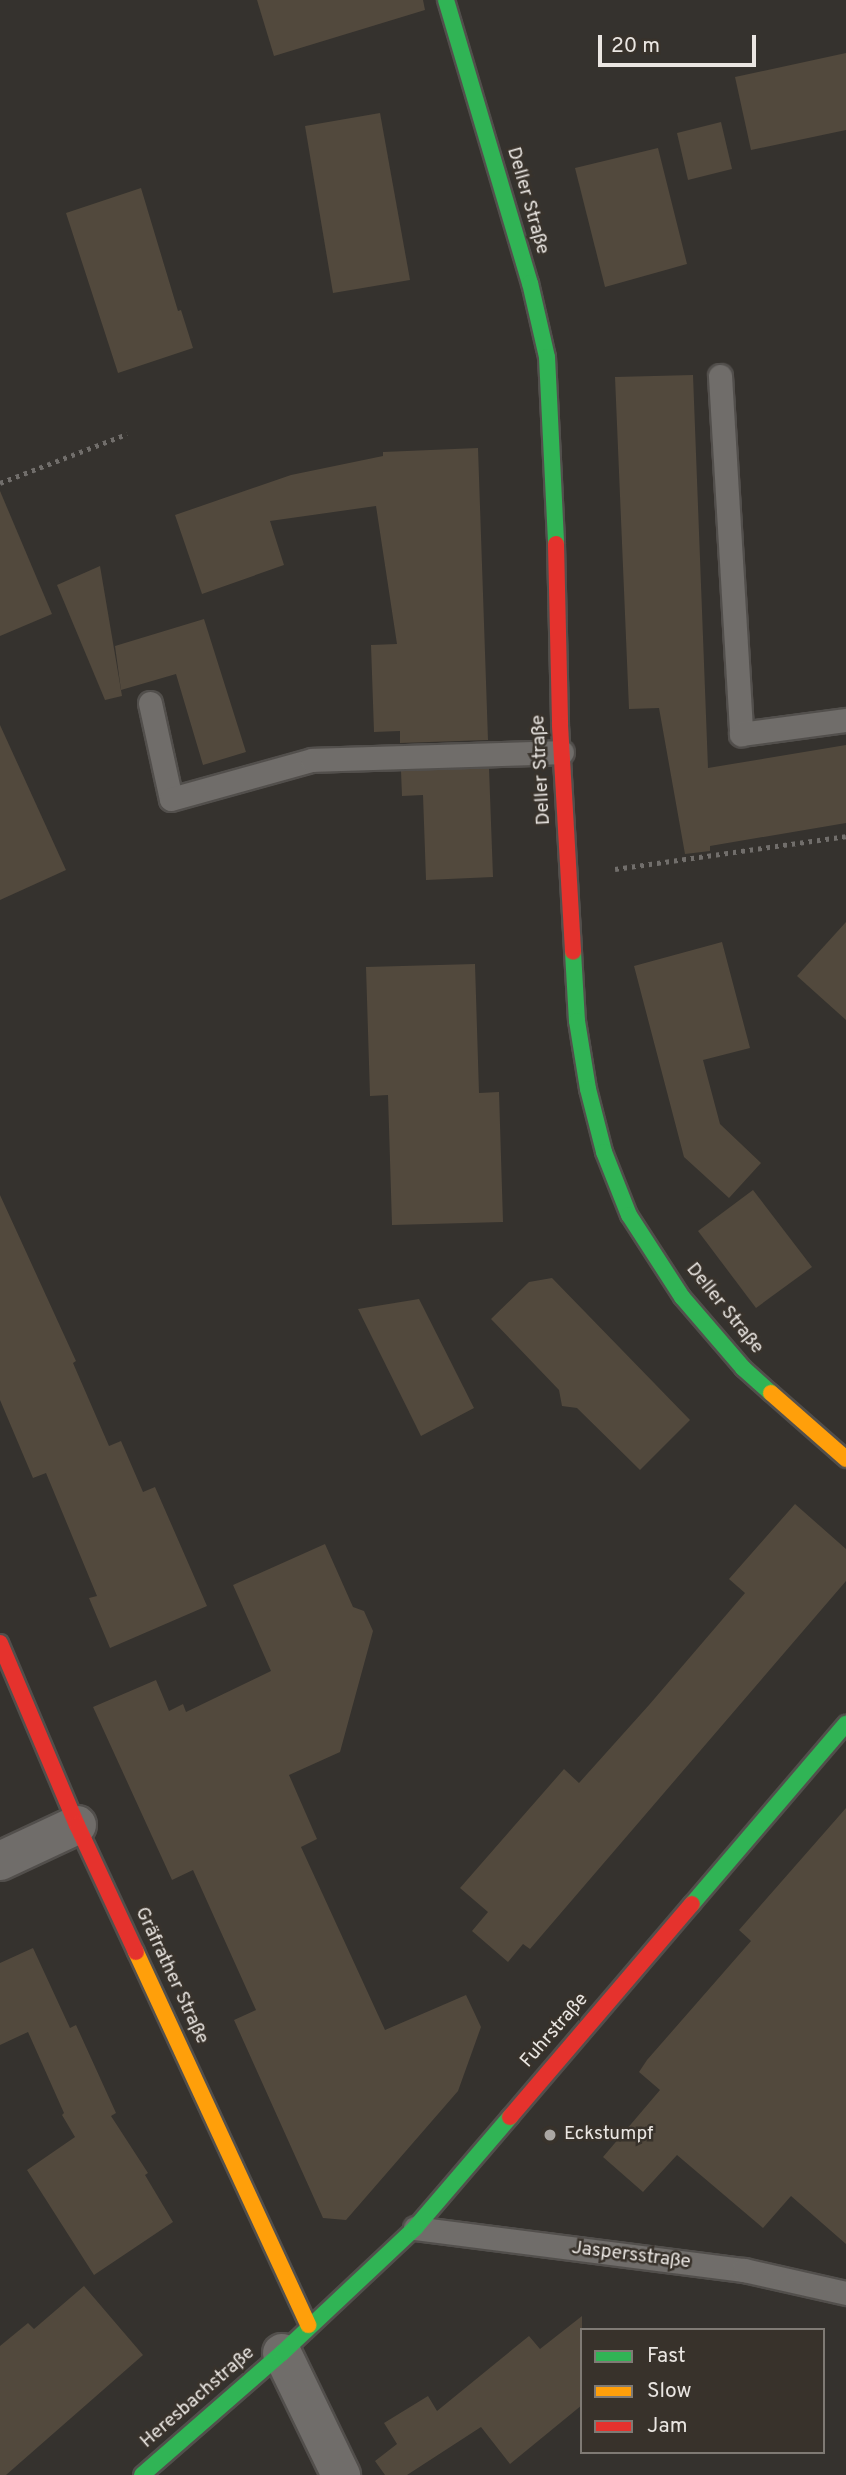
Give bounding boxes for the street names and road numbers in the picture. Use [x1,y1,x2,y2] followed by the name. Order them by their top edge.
[501,145,553,257] street label: Deller Straße
[528,714,556,826] street label: Deller Straße
[680,1259,768,1359] street label: Deller Straße
[129,1904,213,2048] street label: Gräfrather Straße
[516,1989,594,2073] street label: Fuhrstraße
[570,2237,692,2275] street label: Jaspersstraße
[136,2342,260,2454] street label: Heresbachstraße

